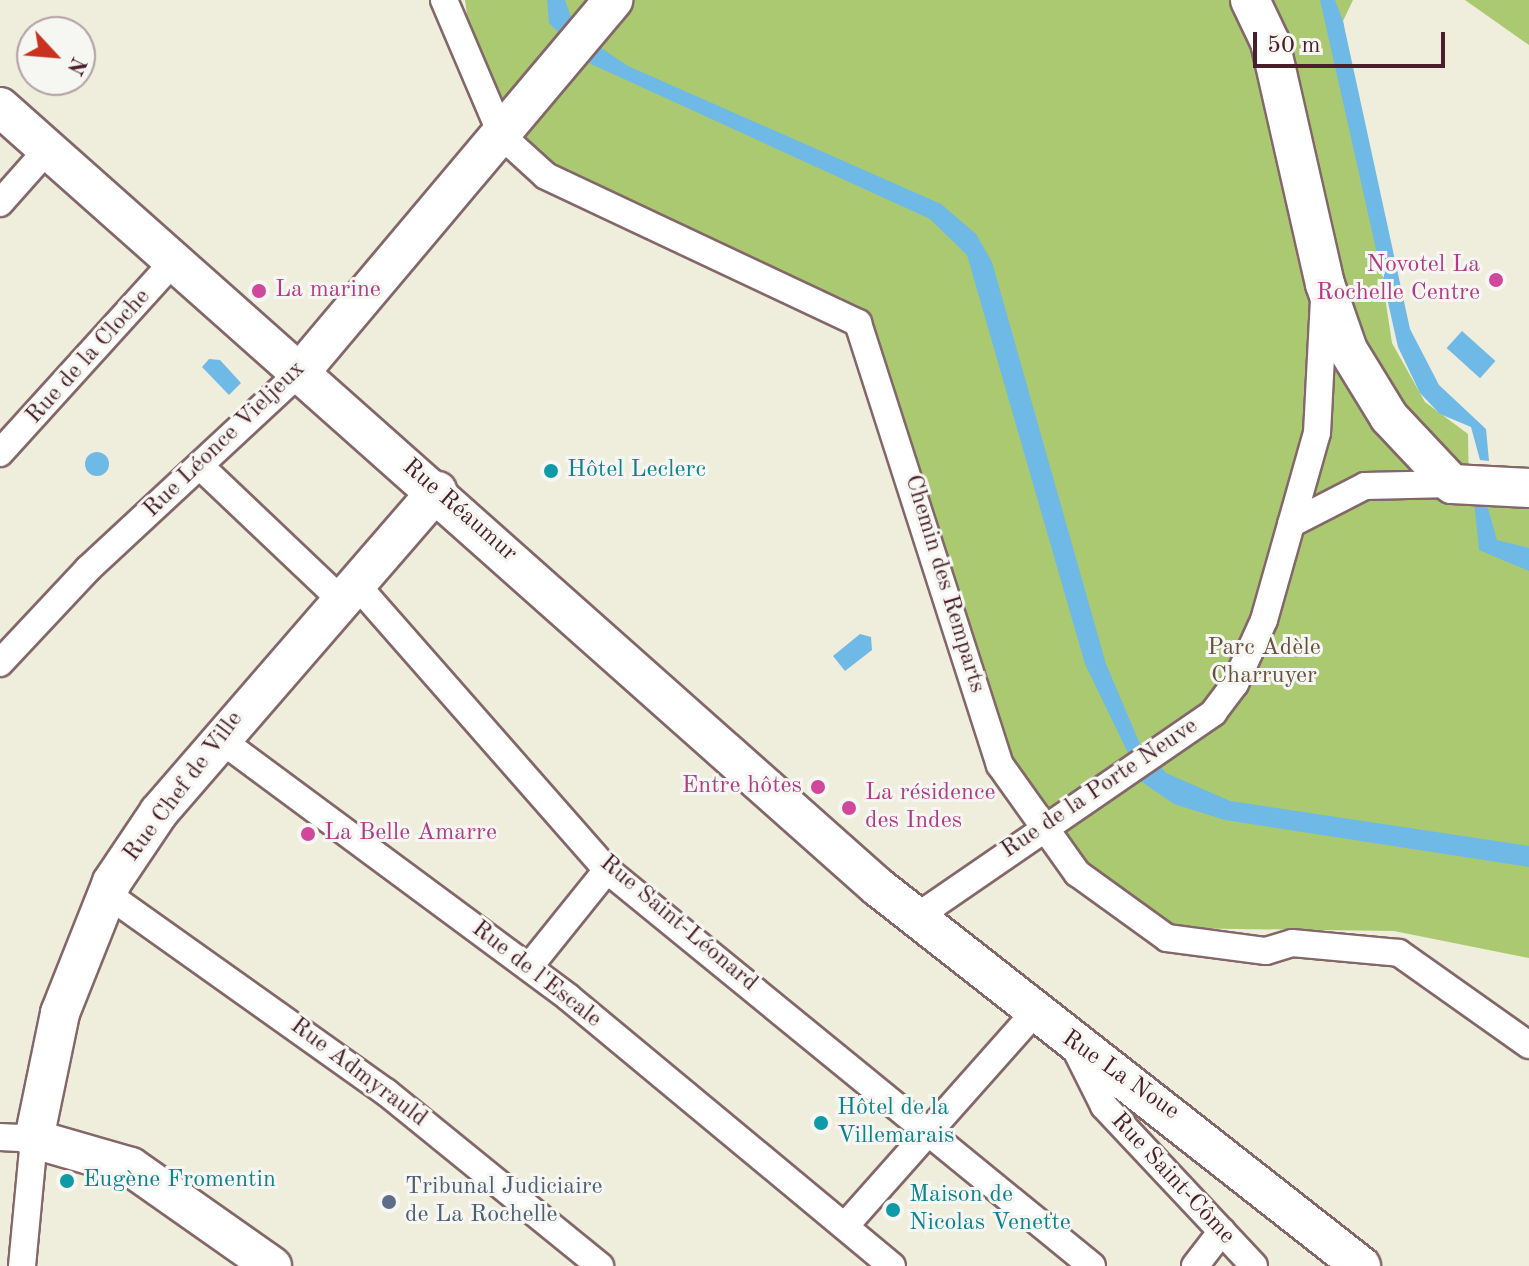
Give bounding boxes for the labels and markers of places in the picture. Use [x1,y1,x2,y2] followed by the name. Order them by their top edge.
[1316,252,1480,308] place label: Novotel La Rochelle Centre
[1487,271,1505,289] marker: Novotel La Rochelle Centre
[275,277,381,305] place label: La marine
[250,282,268,300] marker: La marine
[567,457,706,485] place label: Hôtel Leclerc
[542,462,560,480] marker: Hôtel Leclerc
[682,773,802,801] place label: Entre hôtes
[809,778,827,796] marker: Entre hôtes
[865,780,995,836] place label: La résidence des Indes
[840,799,858,817] marker: La résidence des Indes
[324,820,497,848] place label: La Belle Amarre
[299,825,317,843] marker: La Belle Amarre
[837,1095,954,1151] place label: Hôtel de la Villemarais
[812,1114,830,1132] marker: Hôtel de la Villemarais
[83,1167,276,1195] place label: Eugène Fromentin
[58,1172,76,1190] marker: Eugène Fromentin
[405,1174,603,1230] place label: Tribunal Judiciaire de La Rochelle
[909,1182,1071,1238] place label: Maison de Nicolas Venette
[380,1193,398,1211] marker: Tribunal Judiciaire de La Rochelle
[884,1201,902,1219] marker: Maison de Nicolas Venette

